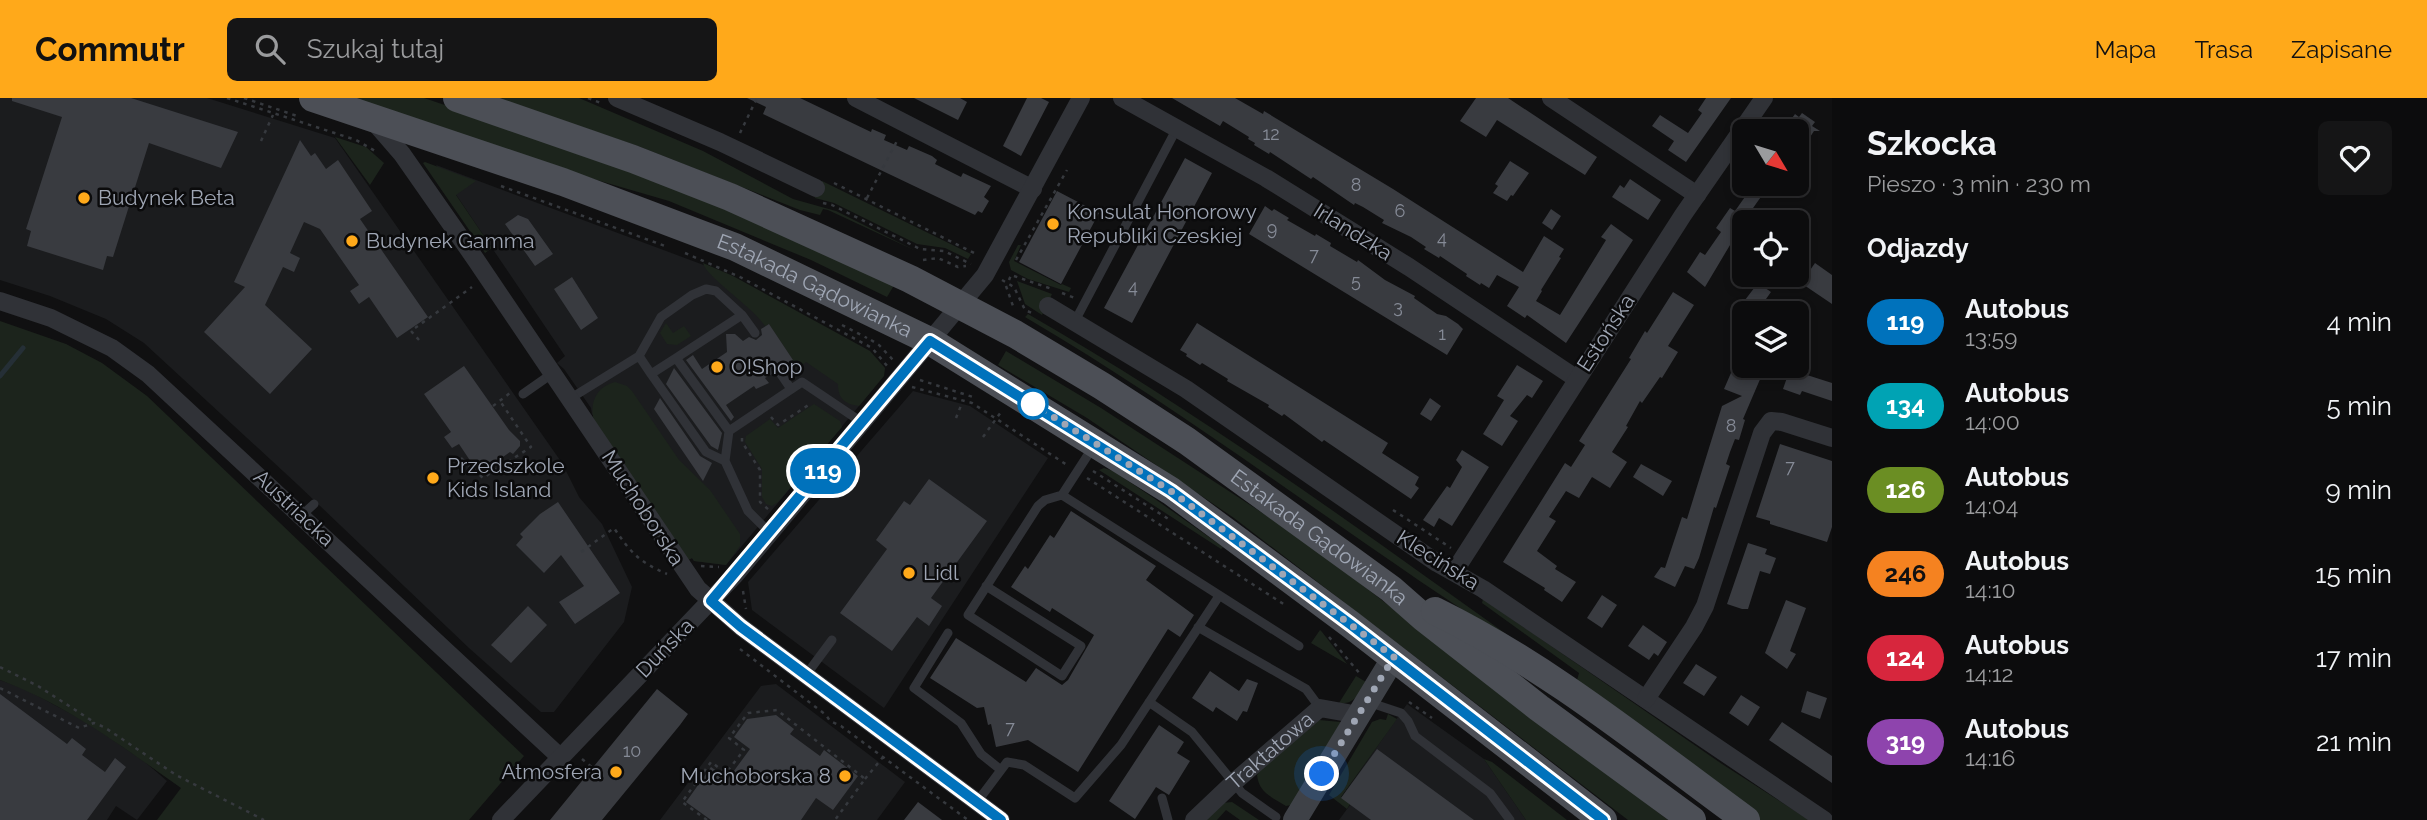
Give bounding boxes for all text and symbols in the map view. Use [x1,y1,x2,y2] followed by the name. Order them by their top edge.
[227,18,717,81] search box
[35,30,185,69] text: Commutr
[251,30,289,68] icon: search
[307,34,444,64] text: Szukaj tutaj
[2095,35,2156,64] text: Mapa
[2194,35,2253,64] text: Trasa
[2291,35,2392,64] text: Zapisane
[1732,119,1810,196] north arrow
[1732,119,1809,378] map controls
[2318,121,2392,195] button: heart
[1262,123,1280,144] house number: 12
[1867,124,1997,163] text: Szkocka
[1867,170,2091,197] text: Pieszo · 3 min · 230 m
[1351,174,1361,195] house number: 8
[98,185,235,210] place label: Budynek Beta
[76,190,92,206] marker: Budynek Beta
[1309,198,1397,265] street label: Irlandzka
[1067,199,1257,248] place label: Konsulat Honorowy Republiki Czeskiej
[1395,200,1406,221] house number: 6
[1732,210,1809,287] button: locate
[1045,216,1061,232] marker: Konsulat Honorowy Republiki Czeskiej
[1267,218,1277,239] house number: 9
[1437,227,1447,248] house number: 4
[366,228,534,253] place label: Budynek Gamma
[714,228,916,343] street label: Estakada Gądowianka
[344,233,360,249] marker: Budynek Gamma
[1867,233,1969,263] text: Odjazdy
[1309,244,1319,265] house number: 7
[1351,270,1361,291] house number: 5
[1128,276,1138,297] house number: 4
[1571,289,1640,376] street label: Estońska
[1965,294,2069,324] text: Autobus
[1393,296,1403,317] house number: 3
[1732,301,1809,378] button: layers
[1887,307,1924,336] text: 119
[2326,307,2392,337] text: 4 min
[1438,323,1446,344] house number: 1
[1965,324,2017,351] text: 13:59
[731,354,803,379] place label: O!Shop
[709,359,725,375] marker: O!Shop
[1965,378,2069,408] text: Autobus
[1018,389,1048,419] unlabelled marker
[1886,391,1925,420] text: 134
[2326,391,2392,421] text: 5 min
[1965,408,2020,435] text: 14:00
[1726,415,1736,436] house number: 8
[597,445,690,570] street label: Muchoborska
[783,448,863,494] line badge: 119
[447,453,565,502] place label: Przedszkole Kids Island
[804,456,842,485] text: 119
[1785,456,1795,477] house number: 7
[1965,462,2069,492] text: Autobus
[249,464,340,551] street label: Austriacka
[1226,464,1413,610] street label: Estakada Gądowianka
[425,470,441,486] marker: Przedszkole Kids Island
[1886,475,1925,504] text: 126
[2325,475,2392,505] text: 9 min
[1965,492,2018,519] text: 14:04
[1392,524,1484,595] street label: Klecińska
[1965,546,2069,576] text: Autobus
[1885,559,1926,588] text: 246
[2315,559,2392,589] text: 15 min
[923,560,959,585] place label: Lidl
[901,565,917,581] marker: Lidl
[1965,576,2016,603] text: 14:10
[630,613,699,682] street label: Duńska
[1965,630,2069,660] text: Autobus
[1886,643,1925,672] text: 124
[2316,643,2392,673] text: 17 min
[1965,660,2014,687] text: 14:12
[1221,706,1318,795] street label: Traktatowa
[1965,714,2069,744] text: Autobus
[1005,717,1015,738] house number: 7
[1886,727,1925,756] text: 319
[2316,727,2392,757] text: 21 min
[623,740,641,761] house number: 10
[1965,744,2015,771] text: 14:16
[1304,756,1339,791] your location
[502,759,602,784] place label: Atmosfera
[681,763,831,788] place label: Muchoborska 8
[608,764,624,780] marker: Atmosfera
[837,768,853,784] marker: Muchoborska 8

